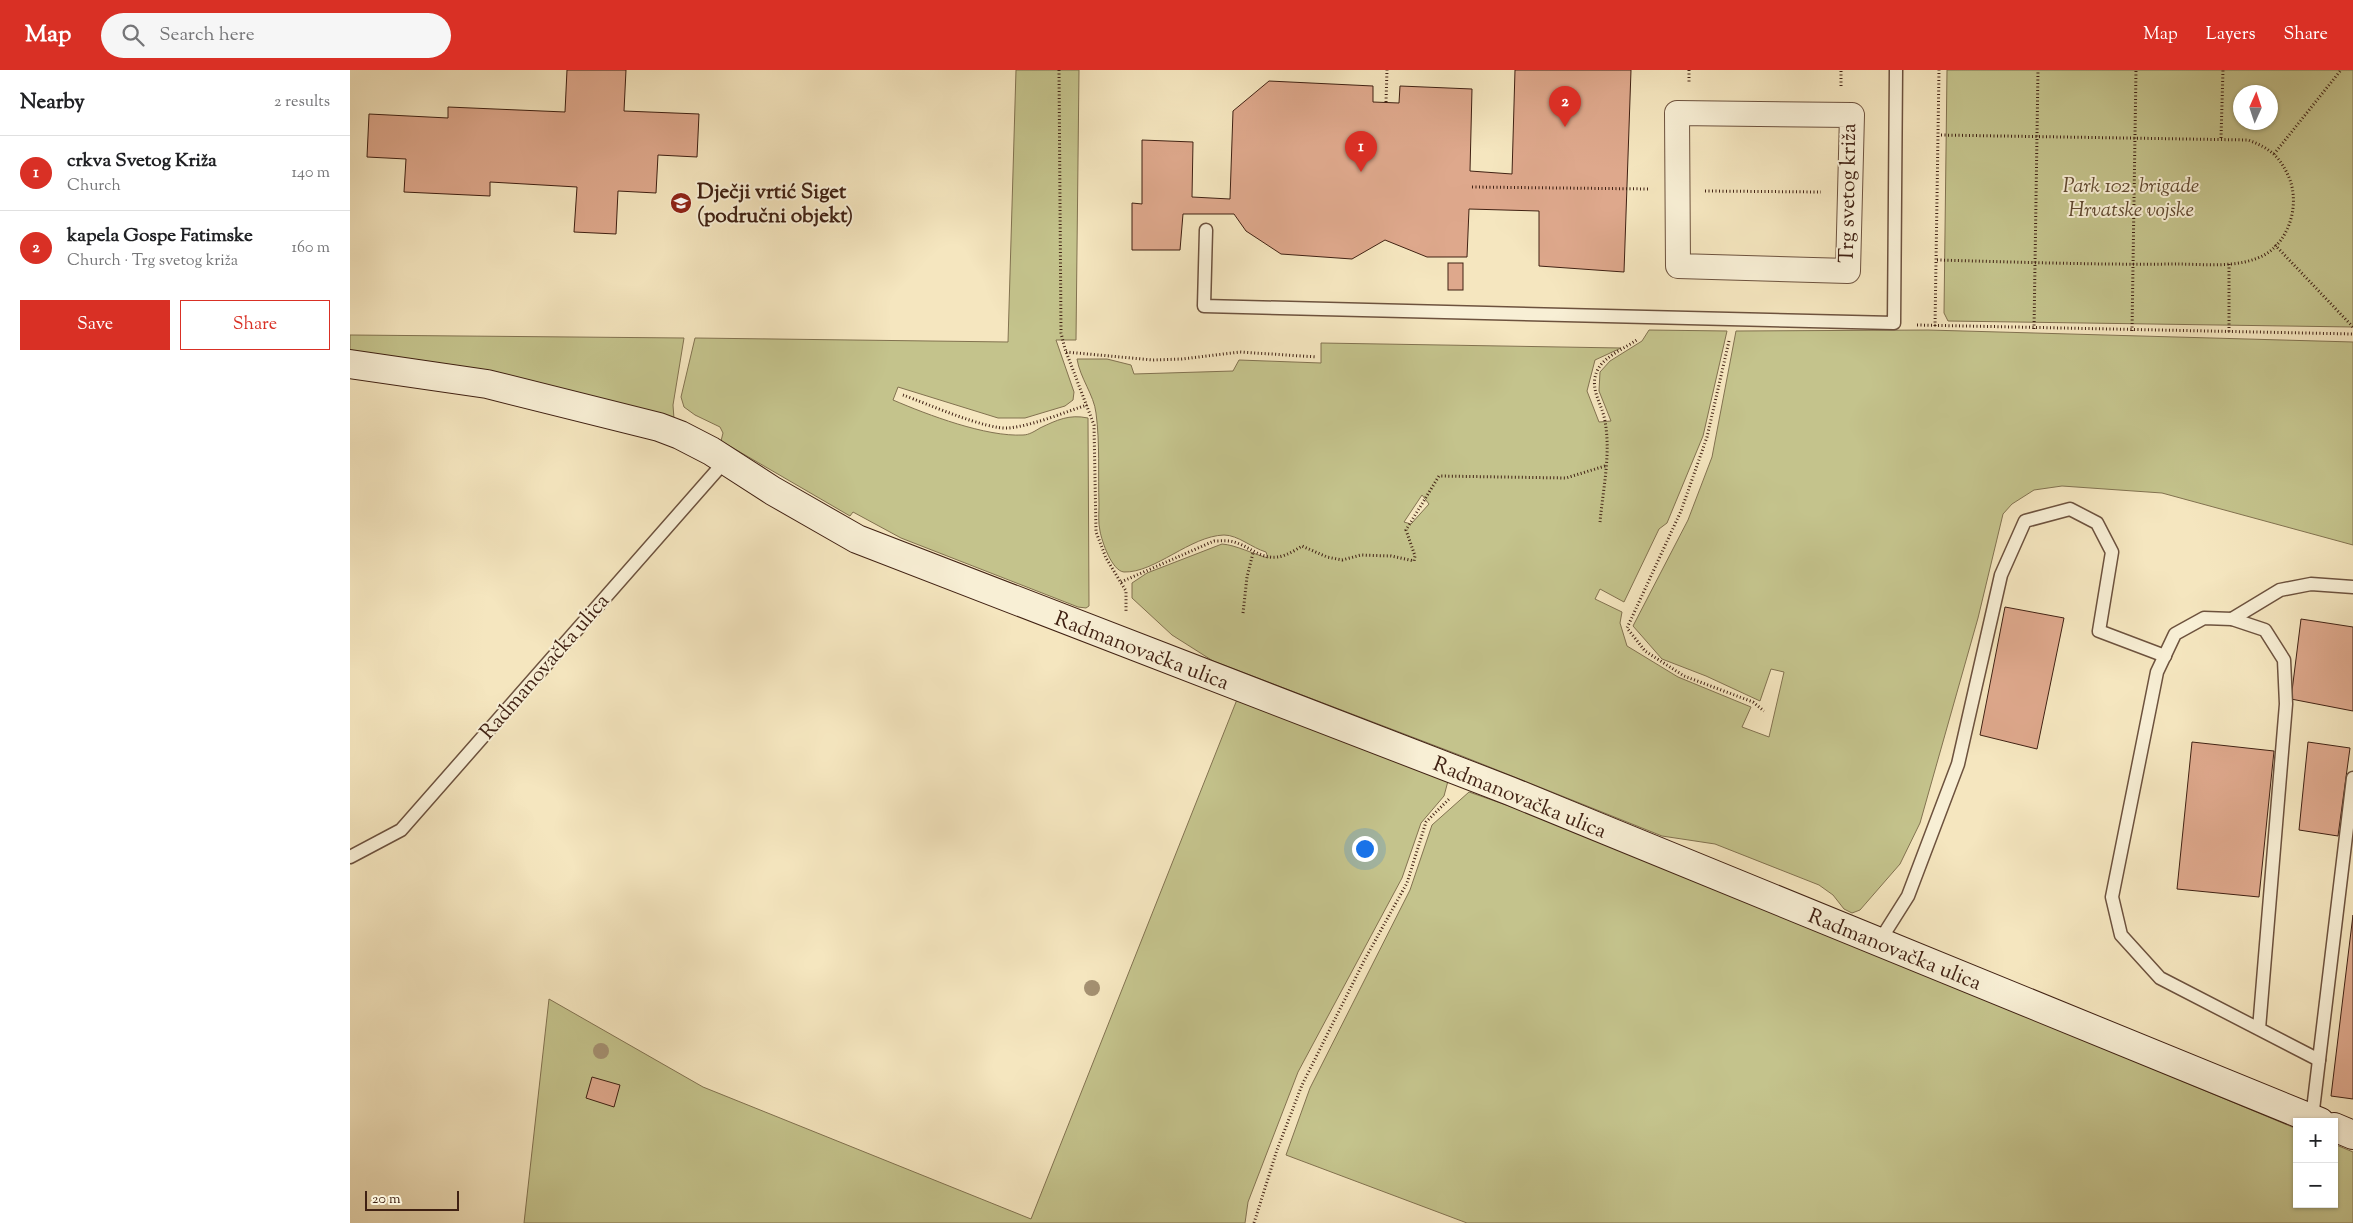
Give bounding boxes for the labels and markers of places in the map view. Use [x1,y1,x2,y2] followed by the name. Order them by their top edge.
[1549,86,1581,127] pin: 2
[1345,131,1377,172] pin: 1
[697,178,853,232] place label: Dječji vrtić Siget (područni objekt)
[669,191,693,215] school or university icon: Dječji vrtić Siget (područni objekt)

